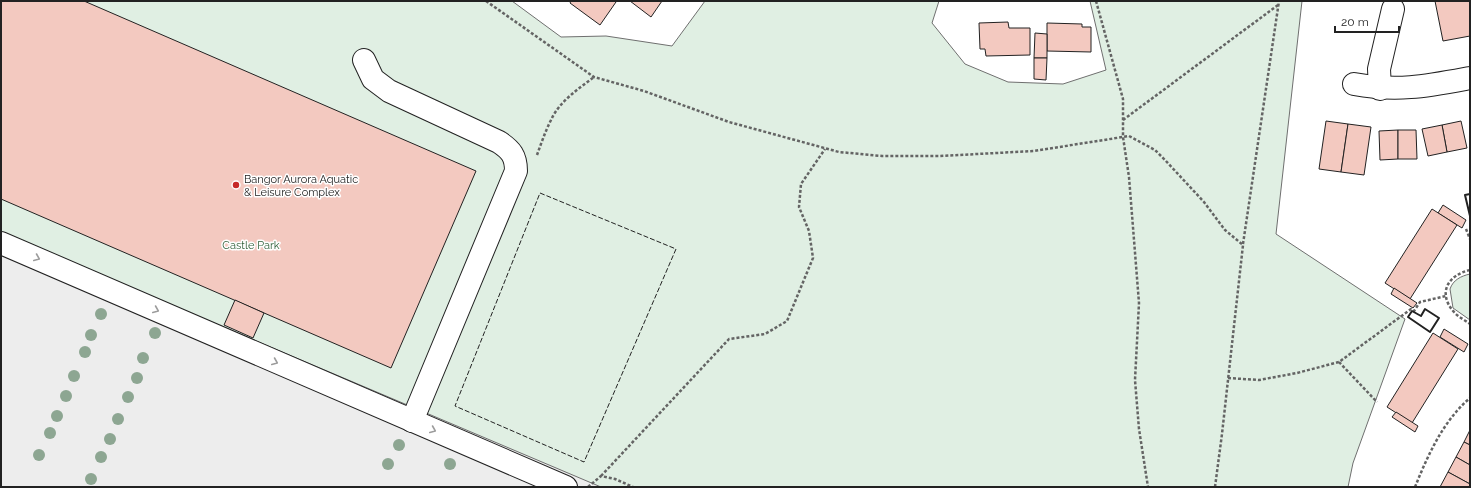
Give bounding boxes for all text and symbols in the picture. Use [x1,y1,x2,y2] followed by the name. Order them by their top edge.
[1335,8,1399,34] scale bar
[1341,15,1369,29] text: 20 m
[244,173,358,199] place label: Bangor Aurora Aquatic & Leisure Complex
[231,180,241,190] marker: Bangor Aurora Aquatic & Leisure Complex
[222,239,280,252] park label: Castle Park
[33,254,40,262] one-way arrow
[152,305,160,313] one-way arrow
[272,357,279,365] one-way arrow
[429,425,437,433] one-way arrow

